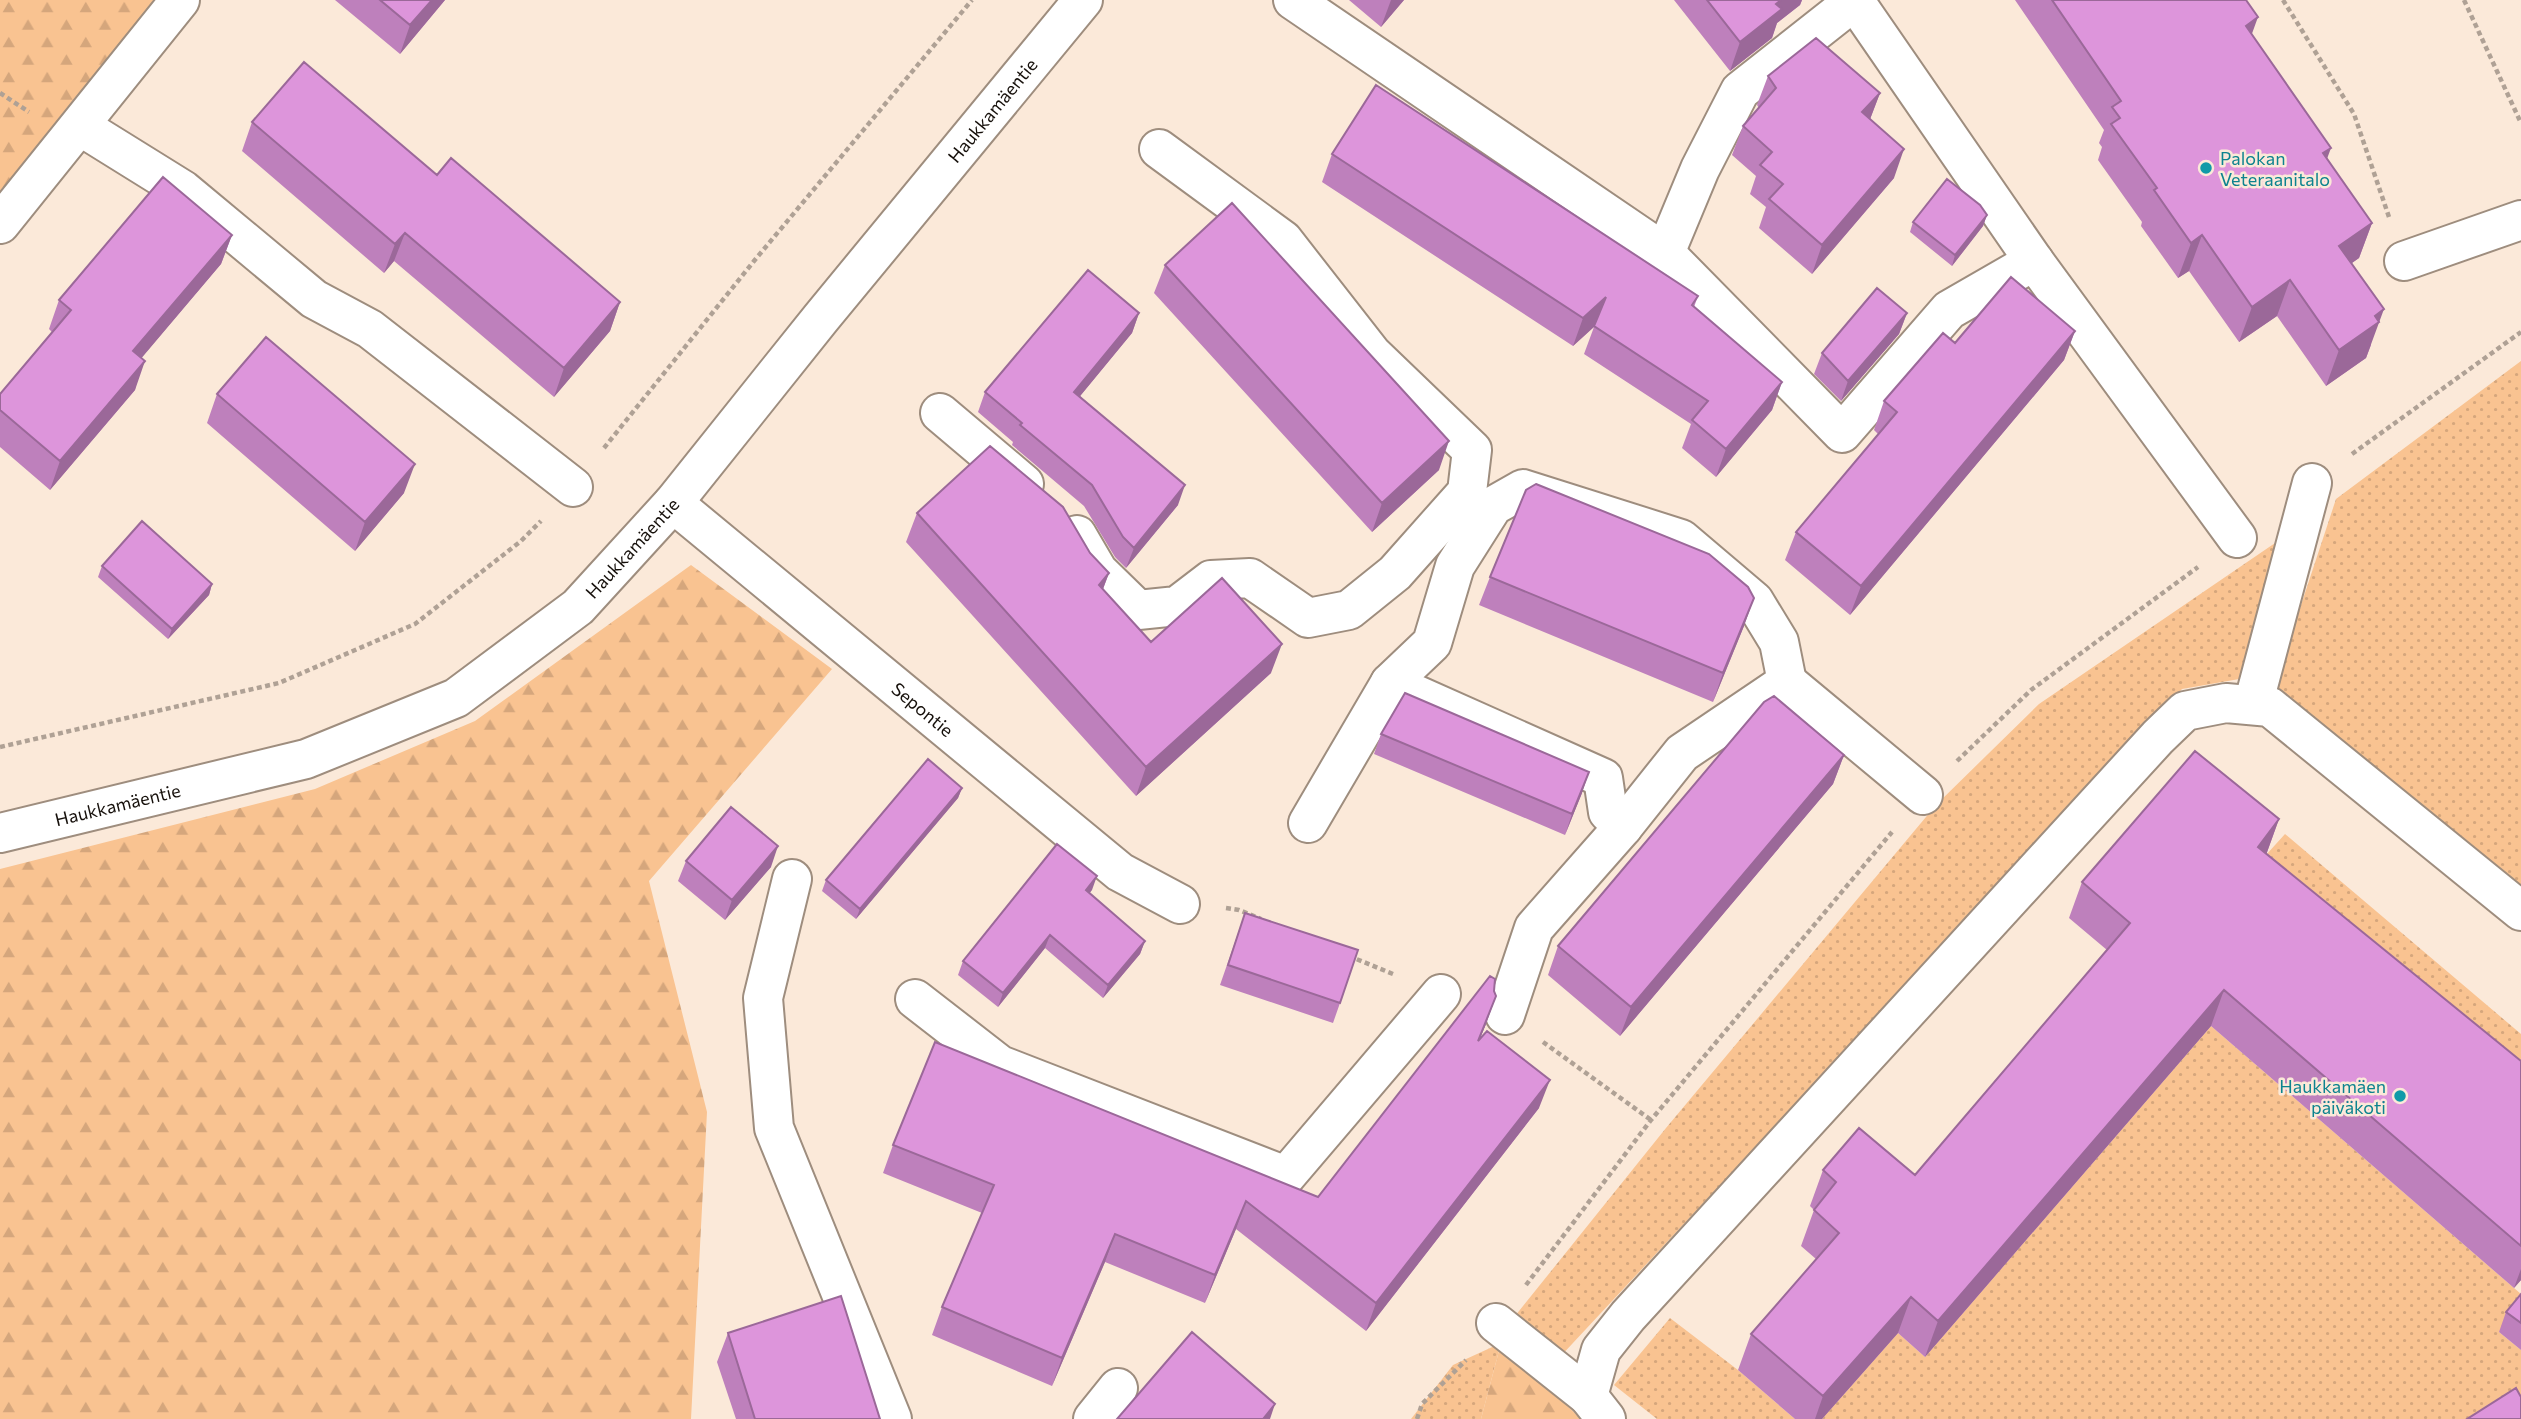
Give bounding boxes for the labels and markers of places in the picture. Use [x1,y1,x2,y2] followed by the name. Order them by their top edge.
[2220,147,2330,190] place label: Palokan Veteraanitalo
[2198,160,2214,176] marker: Palokan Veteraanitalo
[2279,1075,2386,1118] place label: Haukkamäen päiväkoti
[2392,1088,2408,1104] marker: Haukkamäen päiväkoti

